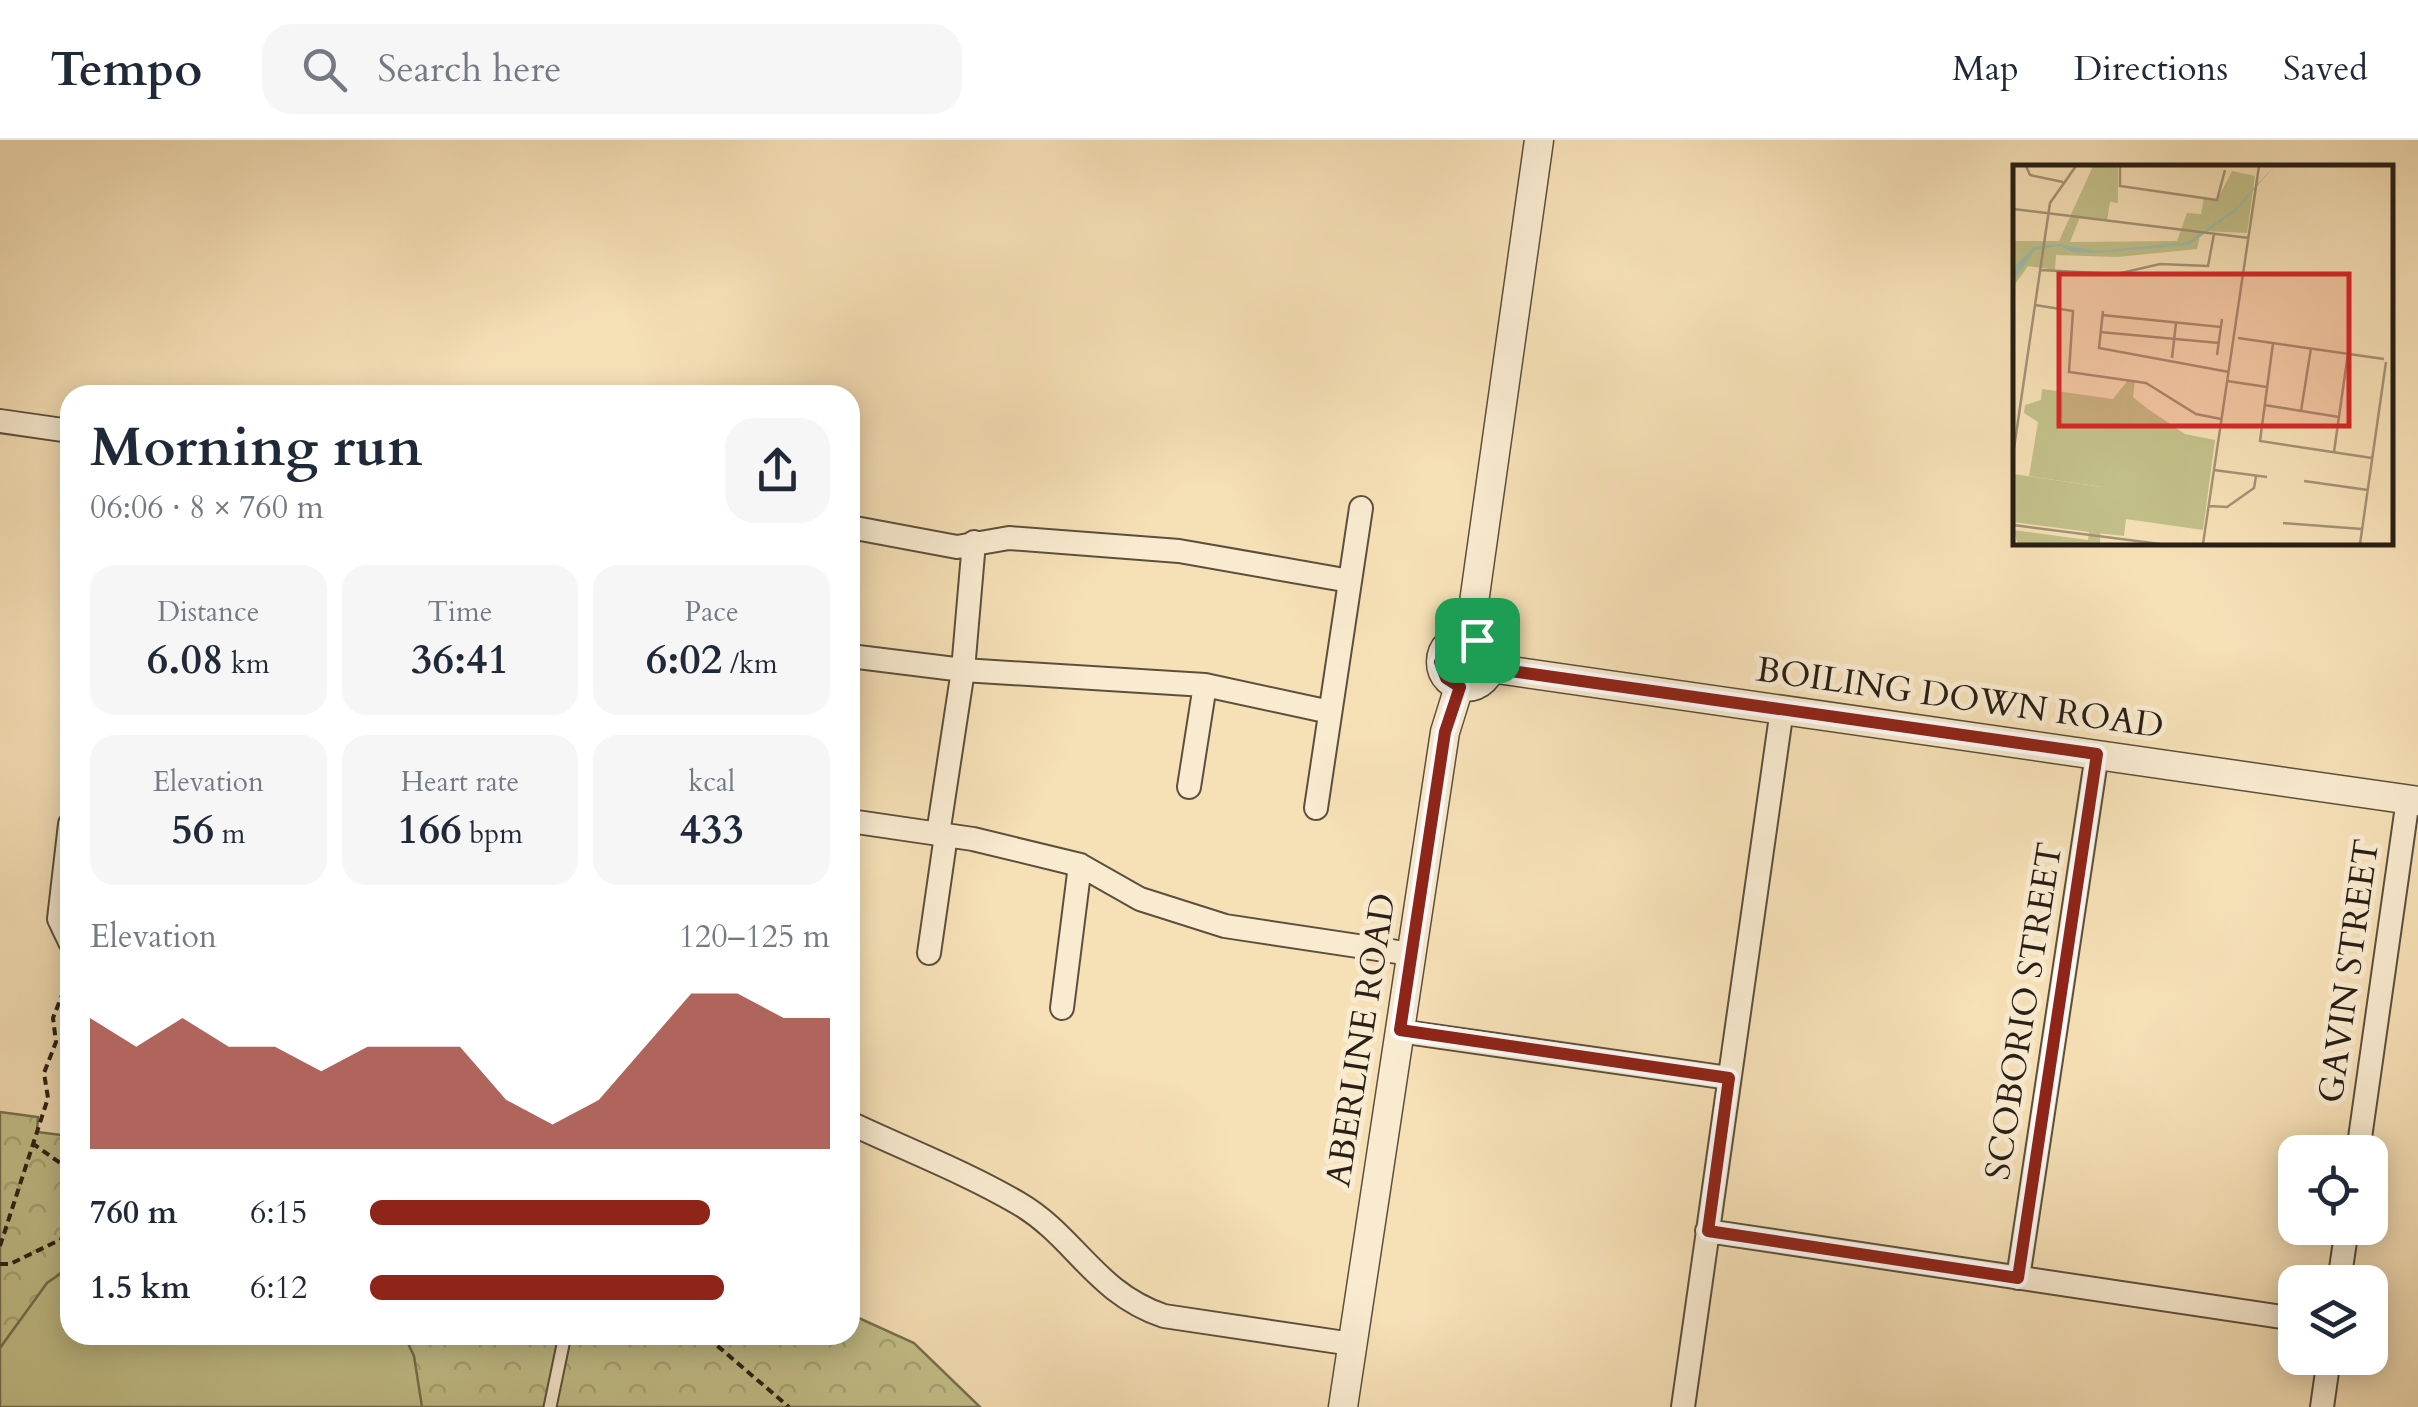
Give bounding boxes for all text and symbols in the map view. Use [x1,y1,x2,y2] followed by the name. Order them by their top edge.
[262,24,962,114] search box
[50,37,202,102] text: Tempo
[297,42,352,97] icon: search
[377,43,562,95] text: Search here
[1952,45,2019,93] text: Map
[2074,45,2228,93] text: Directions
[2283,45,2368,93] text: Saved
[2013,165,2393,545] inset map
[90,411,423,485] text: Morning run
[725,418,830,523] button: share
[90,486,324,530] text: 06:06 · 8 × 760 m
[157,593,260,631] text: Distance
[428,593,492,631] text: Time
[685,593,739,631] text: Pace
[1435,598,1520,683] pin
[1450,613,1505,668] icon: arrive
[147,631,224,688] text: 6.08
[411,631,509,688] text: 36:41
[646,631,722,688] text: 6:02
[224,645,270,683] text: km
[722,645,778,683] text: /km
[1753,646,2166,750] street label: BOILING DOWN ROAD
[153,763,264,801] text: Elevation
[401,763,519,801] text: Heart rate
[688,763,735,801] text: kcal
[171,801,214,858] text: 56
[397,801,462,858] text: 166
[679,801,744,858] text: 433
[214,815,245,853] text: m
[462,815,523,853] text: bpm
[2307,836,2391,1106] street label: GAVIN STREET
[1974,839,2074,1183] street label: SCOBORIO STREET
[1314,890,1408,1190] street label: ABERLINE ROAD
[90,915,217,959] text: Elevation
[678,915,830,959] text: 120–125 m
[2278,1135,2388,1375] map controls
[2278,1135,2388,1245] button: locate
[90,1191,177,1235] text: 760 m
[250,1191,307,1235] text: 6:15
[2278,1265,2388,1375] button: layers
[90,1266,190,1310] text: 1.5 km
[250,1266,307,1310] text: 6:12

